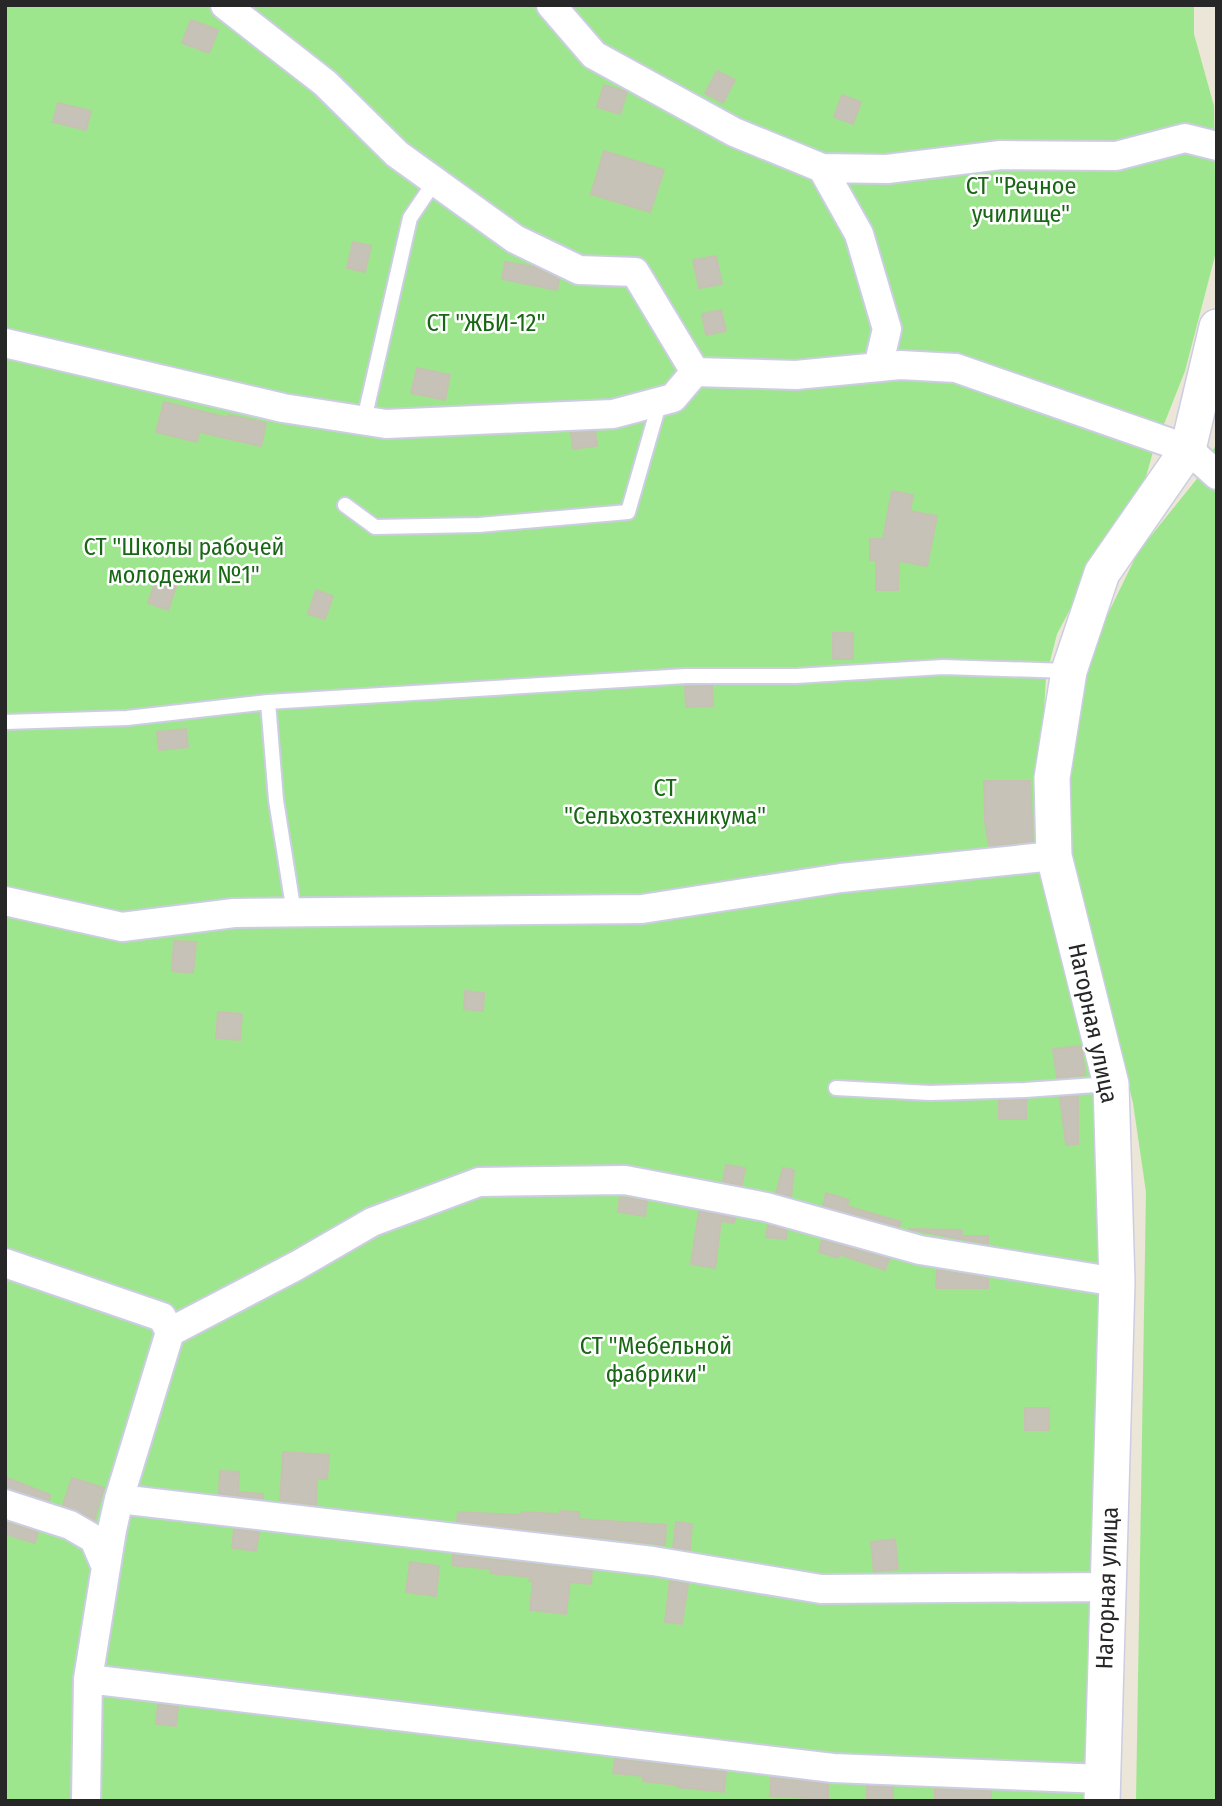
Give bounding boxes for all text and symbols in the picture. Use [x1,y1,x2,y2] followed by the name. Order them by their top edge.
[966,172,1076,228] park label: СТ "Речное училище"
[427,309,545,337] park label: СТ "ЖБИ-12"
[84,533,284,589] park label: СТ "Школы рабочей молодежи №1"
[564,774,766,830] park label: СТ "Сельхозтехникума"
[1062,941,1124,1105] street label: Нагорная улица
[580,1332,732,1388] park label: СТ "Мебельной фабрики"
[1090,1506,1124,1670] street label: Нагорная улица

